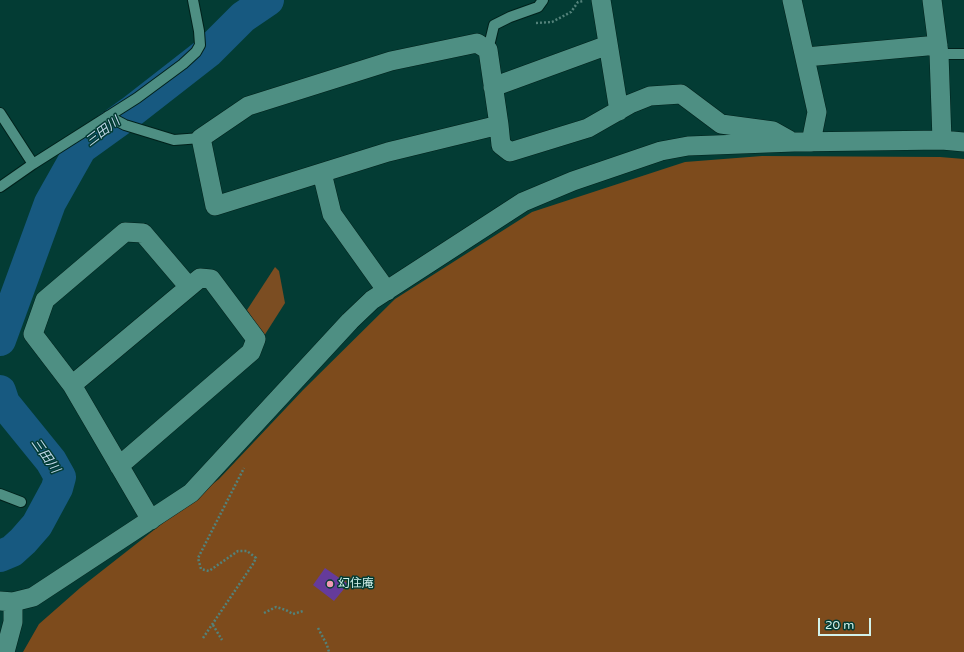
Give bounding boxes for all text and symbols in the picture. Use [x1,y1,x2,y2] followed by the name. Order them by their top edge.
[83,114,123,150] water label: 三田川
[27,436,63,476] water label: 三田川
[338,577,374,591] place label: 幻住庵
[325,579,335,589] marker: 幻住庵
[820,610,873,636] scale bar
[825,618,854,632] text: 20 m

